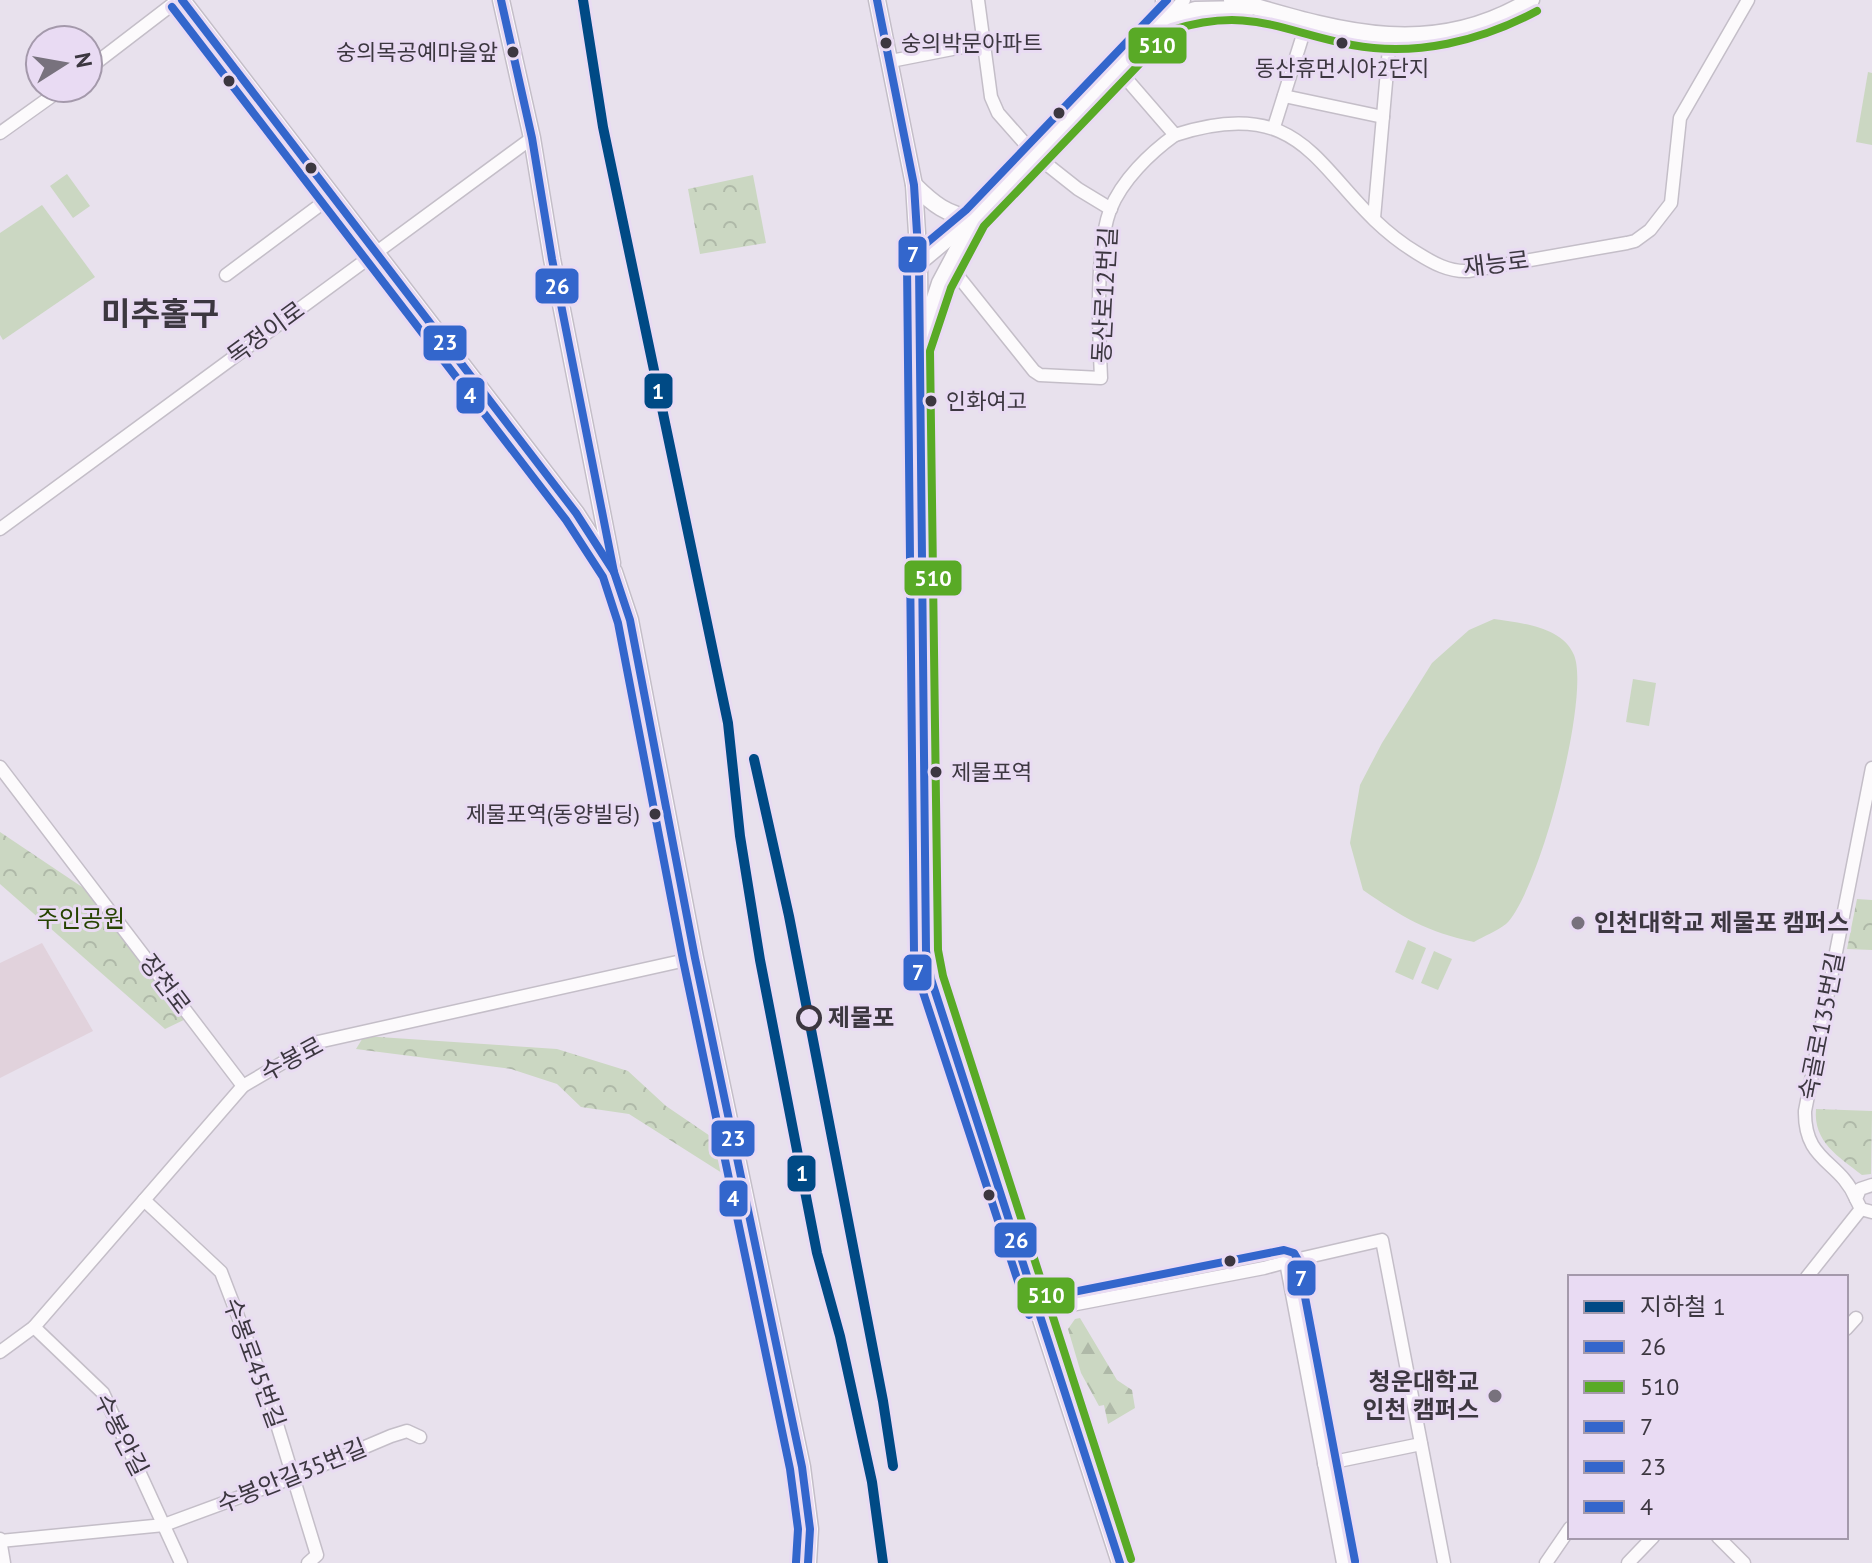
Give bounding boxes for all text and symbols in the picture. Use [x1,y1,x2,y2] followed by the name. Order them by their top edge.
[24,24,104,104] north arrow
[1127,26,1188,65] line badge: 510
[901,29,1043,57] place label: 숭의박문아파트
[1138,31,1176,59] text: 510
[878,35,894,51] marker: 숭의박문아파트
[1334,35,1350,51] marker: 동산휴먼시아2단지
[336,38,498,66] place label: 숭의목공예마을앞
[505,44,521,60] marker: 숭의목공예마을앞
[69,50,99,70] text: N
[1255,54,1429,82] place label: 동산휴먼시아2단지
[221,73,237,89] unlabelled marker
[1051,105,1067,121] unlabelled marker
[303,160,319,176] unlabelled marker
[1085,226,1124,364] street label: 동산로12번길
[897,235,928,274] line badge: 7
[907,240,919,268] text: 7
[1461,244,1531,283] street label: 재능로
[534,267,580,305] line badge: 26
[545,272,569,300] text: 26
[101,292,219,334] district label: 미추홀구
[221,294,311,371] street label: 독정이로
[422,324,468,362] line badge: 23
[433,328,457,356] text: 23
[643,372,674,410] line badge: 1
[455,376,486,415] line badge: 4
[652,377,664,405] text: 1
[464,381,477,409] text: 4
[946,387,1027,415] place label: 인화여고
[923,393,939,409] marker: 인화여고
[903,559,963,597] line badge: 510
[914,564,952,592] text: 510
[951,758,1032,786] place label: 제물포역
[928,764,944,780] marker: 제물포역
[466,800,640,828] place label: 제물포역(동양빌딩)
[647,806,663,822] marker: 제물포역(동양빌딩)
[37,903,125,934] park label: 주인공원
[1594,907,1849,938] place label: 인천대학교 제물포 캠퍼스
[1569,914,1587,932] marker: 인천대학교 제물포 캠퍼스
[133,948,198,1019] street label: 장천로
[1792,950,1851,1102] street label: 숙골로135번길
[902,953,933,992] line badge: 7
[912,958,924,986] text: 7
[828,1002,894,1033] place label: 제물포
[797,1006,821,1030] marker: 제물포
[255,1029,328,1088] street label: 수봉로
[710,1119,756,1158] line badge: 23
[721,1124,745,1152] text: 23
[786,1154,817,1193] line badge: 1
[796,1159,808,1187] text: 1
[718,1179,749,1218] line badge: 4
[727,1184,740,1212] text: 4
[981,1187,997,1203] unlabelled marker
[993,1221,1038,1259] line badge: 26
[1004,1226,1028,1254] text: 26
[1222,1253,1238,1269] unlabelled marker
[1286,1259,1317,1297] line badge: 7
[1295,1264,1307,1292] text: 7
[1568,1275,1848,1539] legend
[1016,1276,1076,1315] line badge: 510
[1027,1281,1065,1309] text: 510
[1640,1291,1726,1322] text: 지하철 1
[217,1293,292,1432] street label: 수봉로45번길
[1640,1331,1666,1362] text: 26
[1363,1366,1479,1425] place label: 청운대학교 인천 캠퍼스
[1640,1371,1679,1402] text: 510
[1486,1387,1504,1405] marker: 청운대학교 인천 캠퍼스
[88,1388,155,1481] street label: 수봉안길
[1640,1411,1653,1442] text: 7
[212,1431,371,1520] street label: 수봉안길35번길
[1640,1451,1666,1482] text: 23
[1640,1491,1653,1522] text: 4

